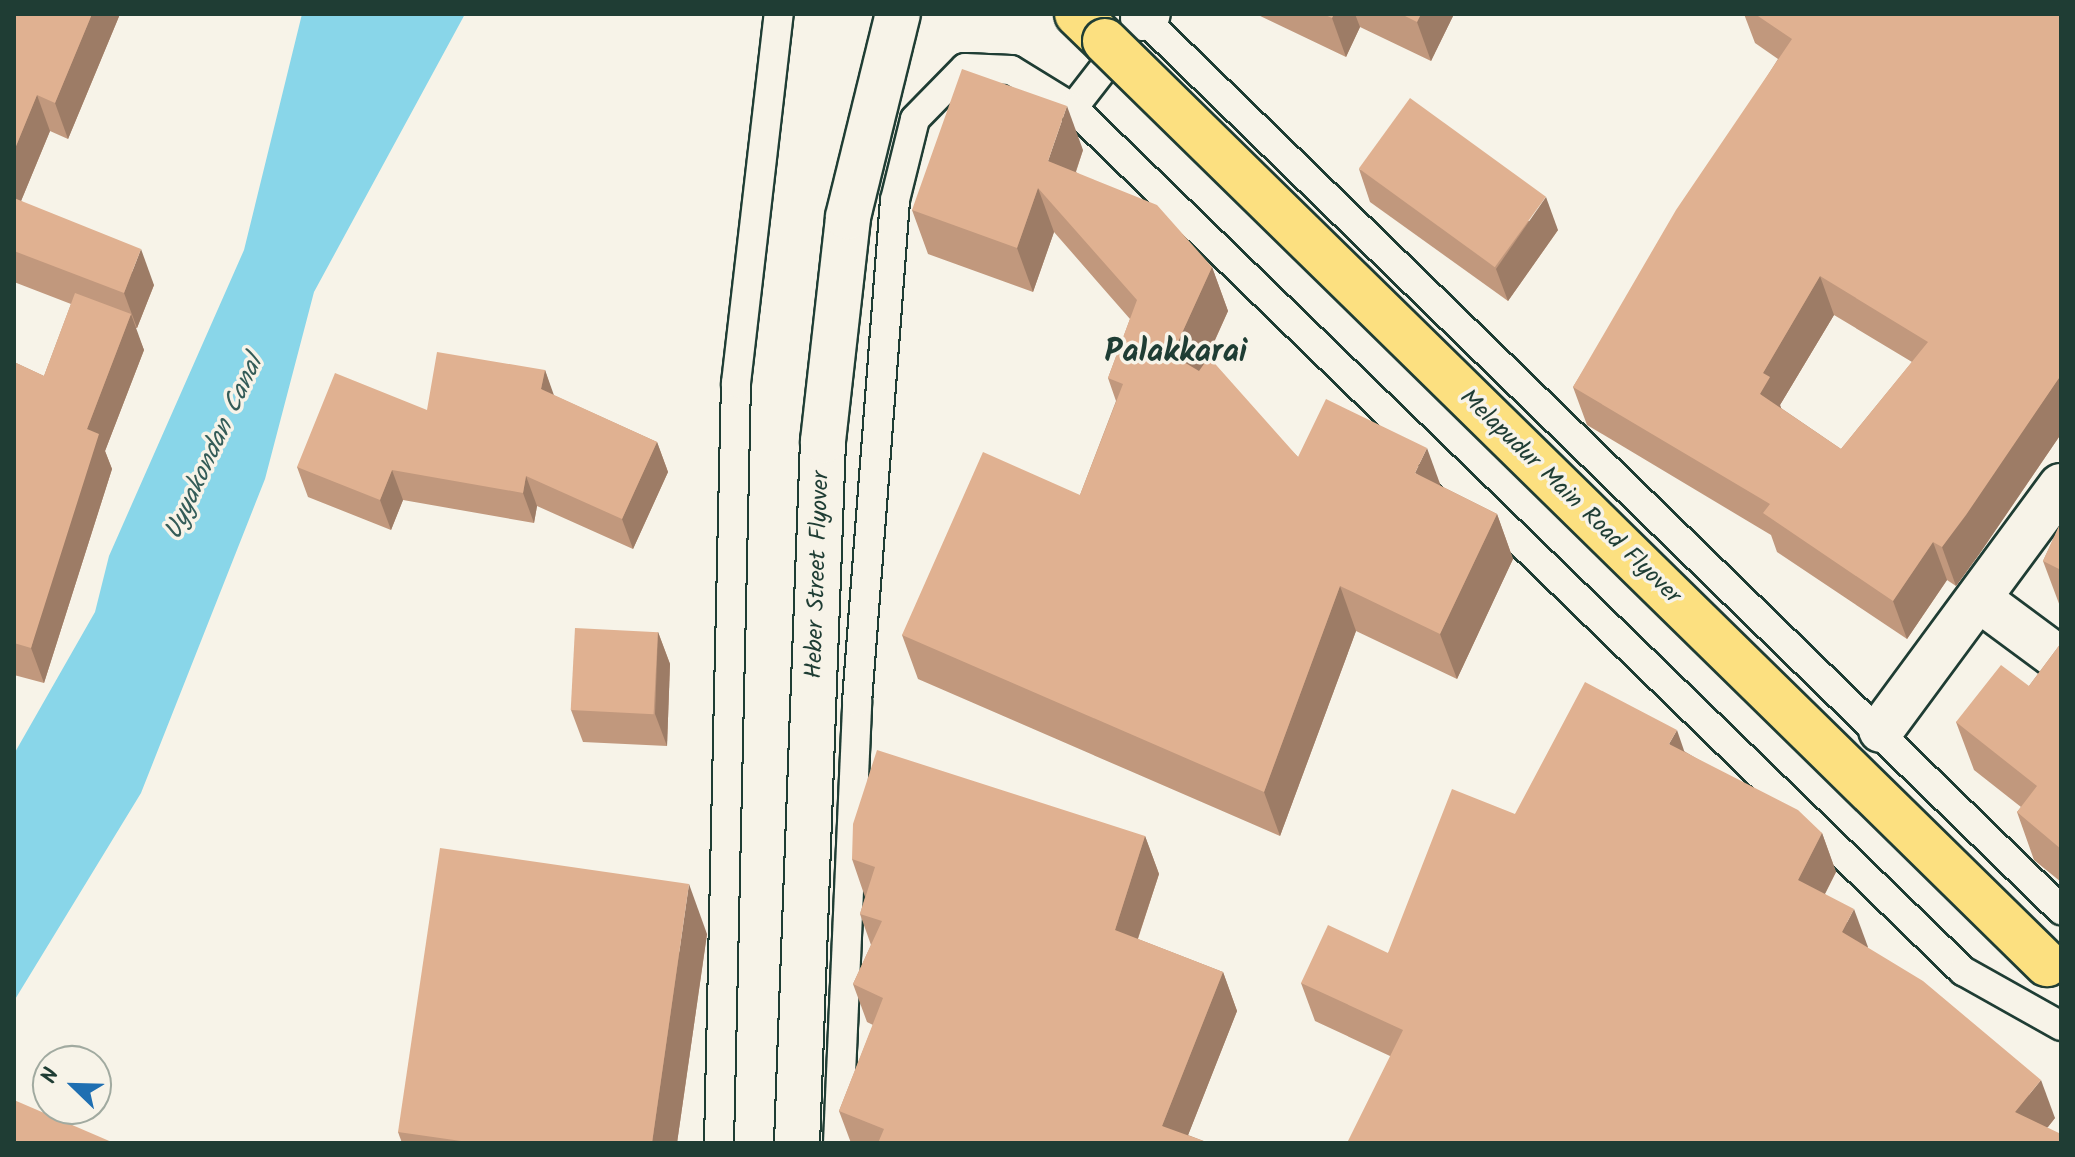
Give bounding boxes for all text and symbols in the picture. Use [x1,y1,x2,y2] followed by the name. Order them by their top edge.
[1105,334,1247,372] district label: Palakkarai
[159,351,271,545] water label: Uyyakondan Canal
[1453,384,1687,610] street label: Melapudur Main Road Flyover
[800,471,836,679] street label: Heber Street Flyover
[32,1045,112,1125] north arrow
[32,1063,70,1089] text: N

